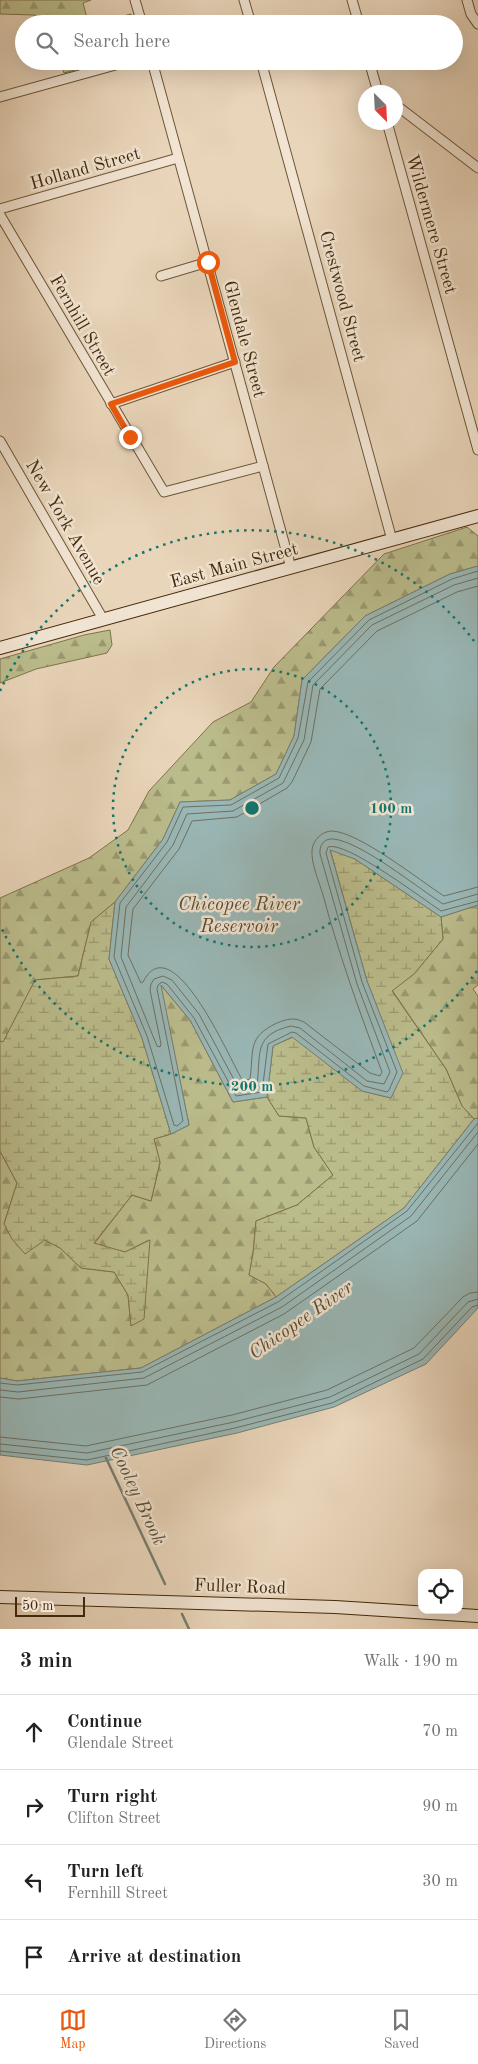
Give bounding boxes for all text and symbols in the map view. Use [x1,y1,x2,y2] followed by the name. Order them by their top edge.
[15,15,463,70] search box
[33,29,61,57] icon: search
[73,33,170,52] text: Search here
[358,85,403,130] north arrow
[28,145,142,193] street label: Holland Street
[403,152,460,296] street label: Wildermere Street
[316,229,368,364] street label: Crestwood Street
[197,251,220,274] route start
[46,272,118,379] street label: Fernhill Street
[220,279,268,400] street label: Glendale Street
[119,426,142,449] route end
[22,457,108,588] street label: New York Avenue
[168,540,300,592] street label: East Main Street
[243,799,261,817] centre of rings
[370,802,412,817] text: 100 m
[178,896,301,937] water label: Chicopee River Reservoir
[231,1080,273,1095] text: 200 m
[246,1278,357,1364] water label: Chicopee River
[106,1444,168,1548] water label: Cooley Brook
[418,1569,463,1614] map controls
[418,1569,463,1614] button: locate
[194,1576,286,1598] street label: Fuller Road
[15,1594,85,1617] scale bar
[22,1599,53,1613] text: 50 m
[20,1651,73,1672] text: 3 min
[363,1654,458,1670] text: Walk · 190 m
[67,1713,142,1732] text: Continue
[20,1718,48,1746] icon: ahead
[422,1724,458,1740] text: 70 m
[67,1736,174,1752] text: Glendale Street
[67,1788,157,1807] text: Turn right
[20,1793,48,1821] icon: right
[422,1799,458,1815] text: 90 m
[67,1811,161,1827] text: Clifton Street
[67,1863,144,1882] text: Turn left
[20,1868,48,1896] icon: left
[422,1874,458,1890] text: 30 m
[67,1886,168,1902] text: Fernhill Street
[20,1943,48,1971] icon: arrive
[67,1948,241,1967] text: Arrive at destination
[59,2006,87,2053] tab: Map
[204,2006,266,2053] tab: Directions
[384,2006,419,2053] tab: Saved

